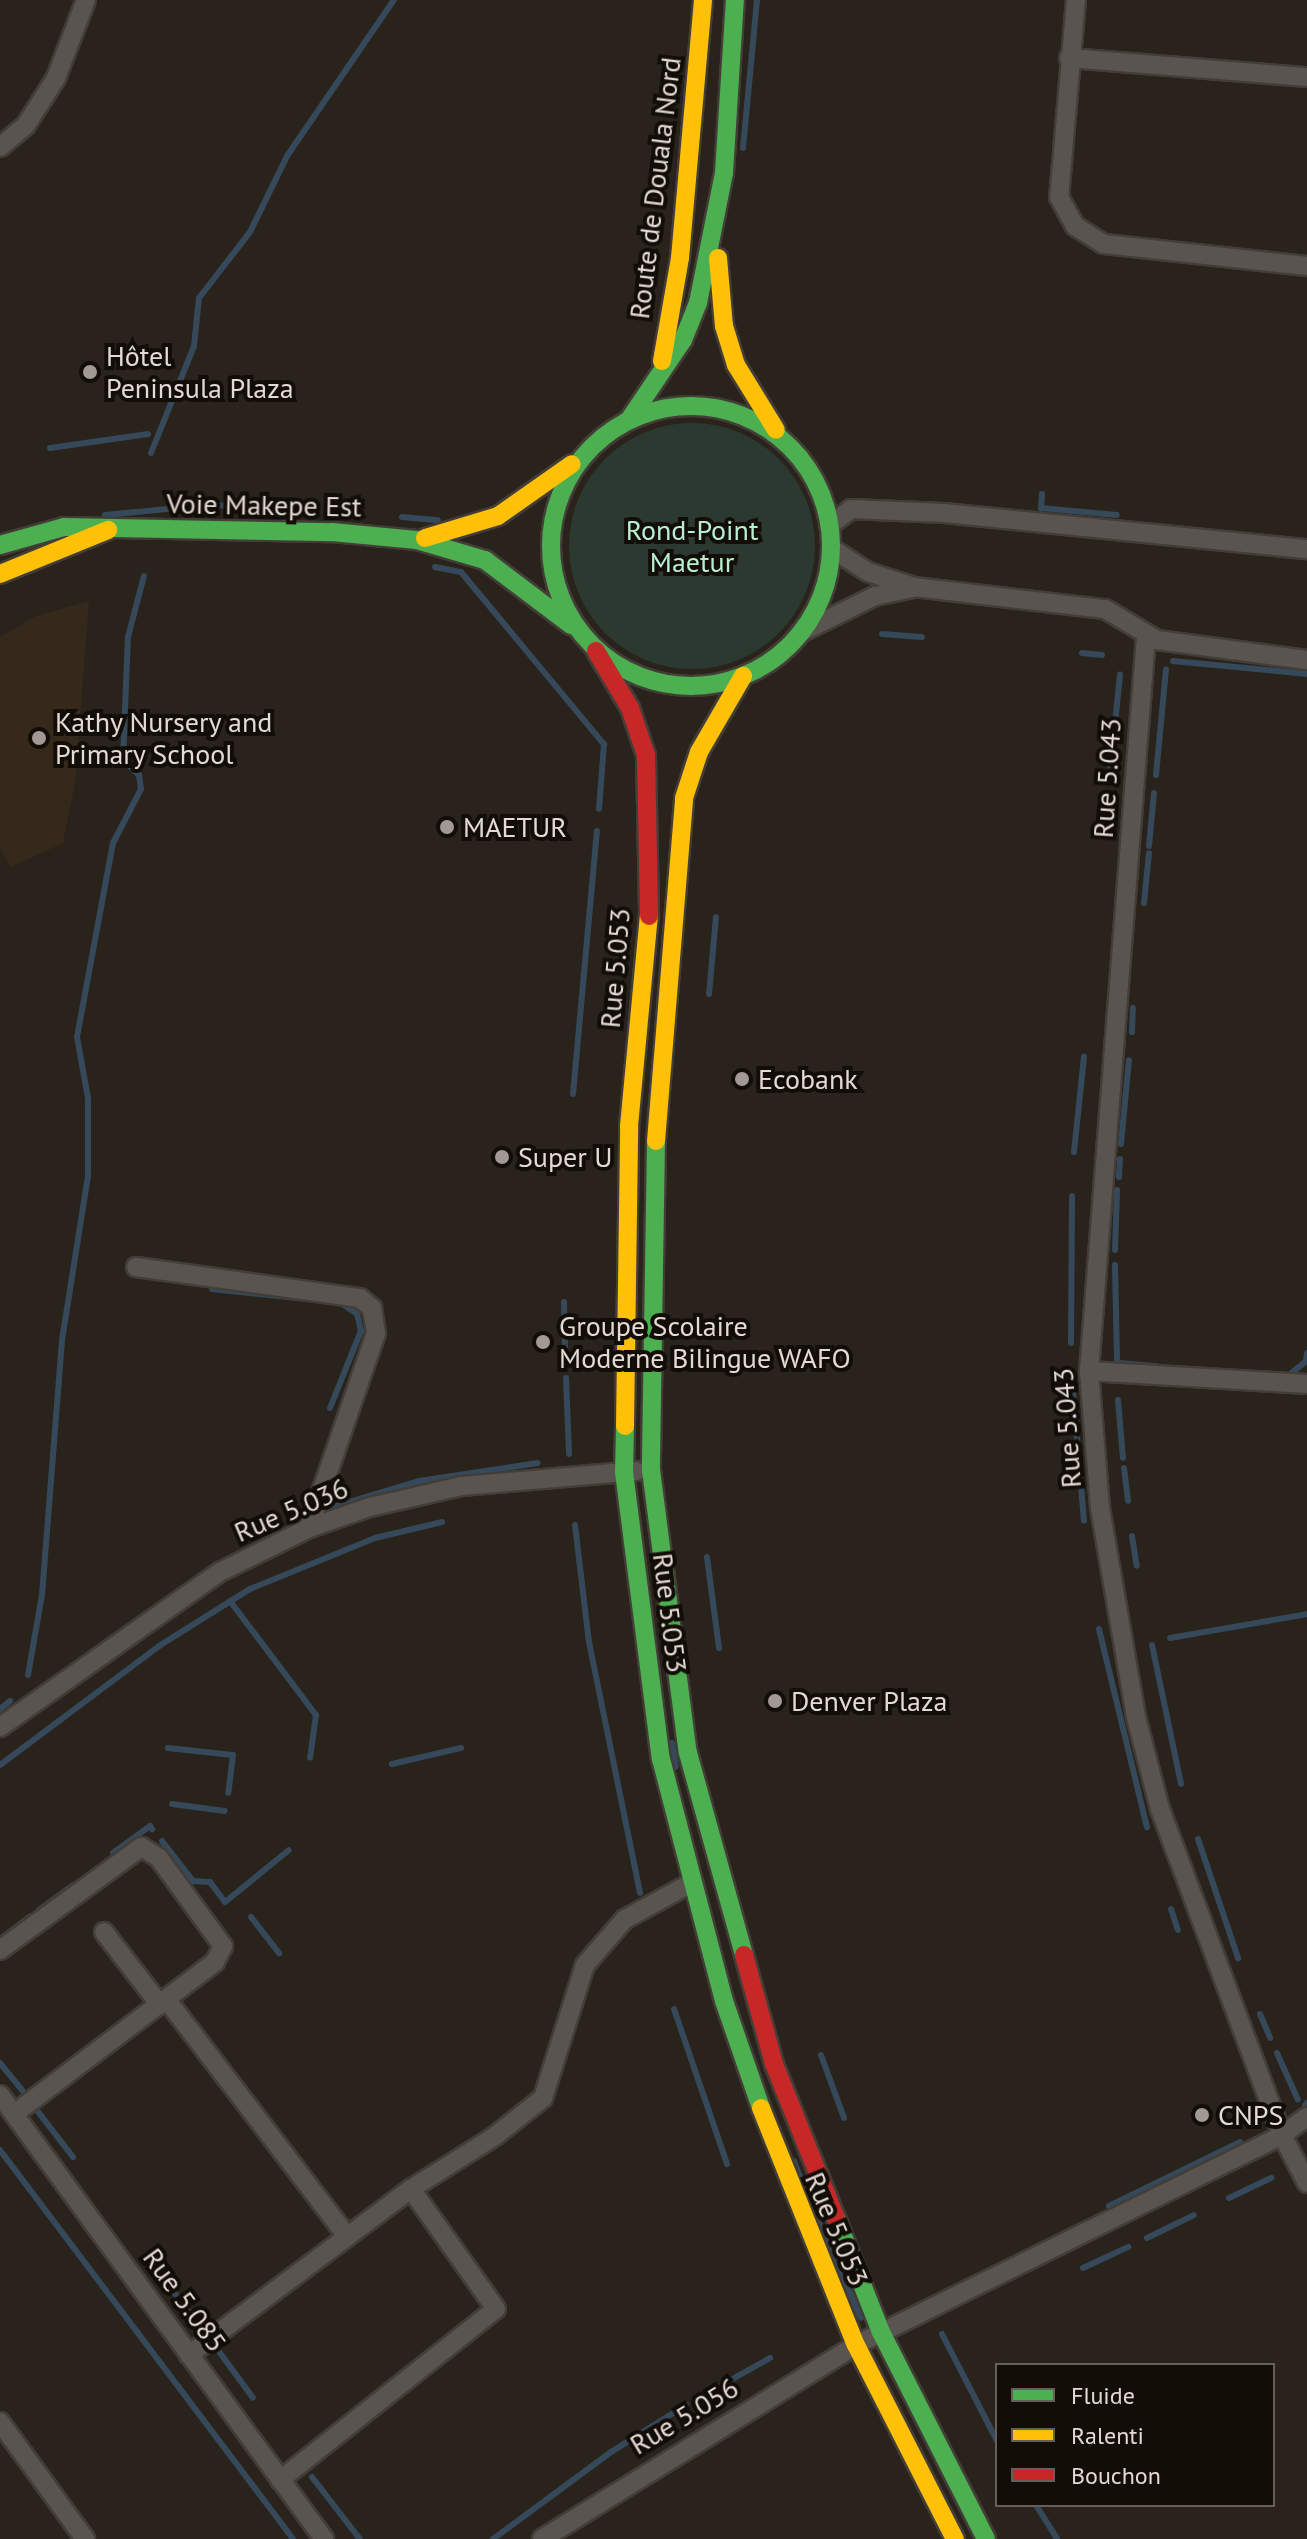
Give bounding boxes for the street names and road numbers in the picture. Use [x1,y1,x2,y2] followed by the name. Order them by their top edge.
[622,55,688,321] street label: Route de Douala Nord
[166,487,362,523] street label: Voie Makepe Est
[1086,717,1128,839] street label: Rue 5.043
[593,907,637,1029] street label: Rue 5.053
[1046,1367,1088,1489] street label: Rue 5.043
[229,1471,353,1549] street label: Rue 5.036
[646,1551,694,1675] street label: Rue 5.053
[798,2167,876,2291] street label: Rue 5.053
[136,2242,234,2358] street label: Rue 5.085
[624,2371,744,2461] street label: Rue 5.056

